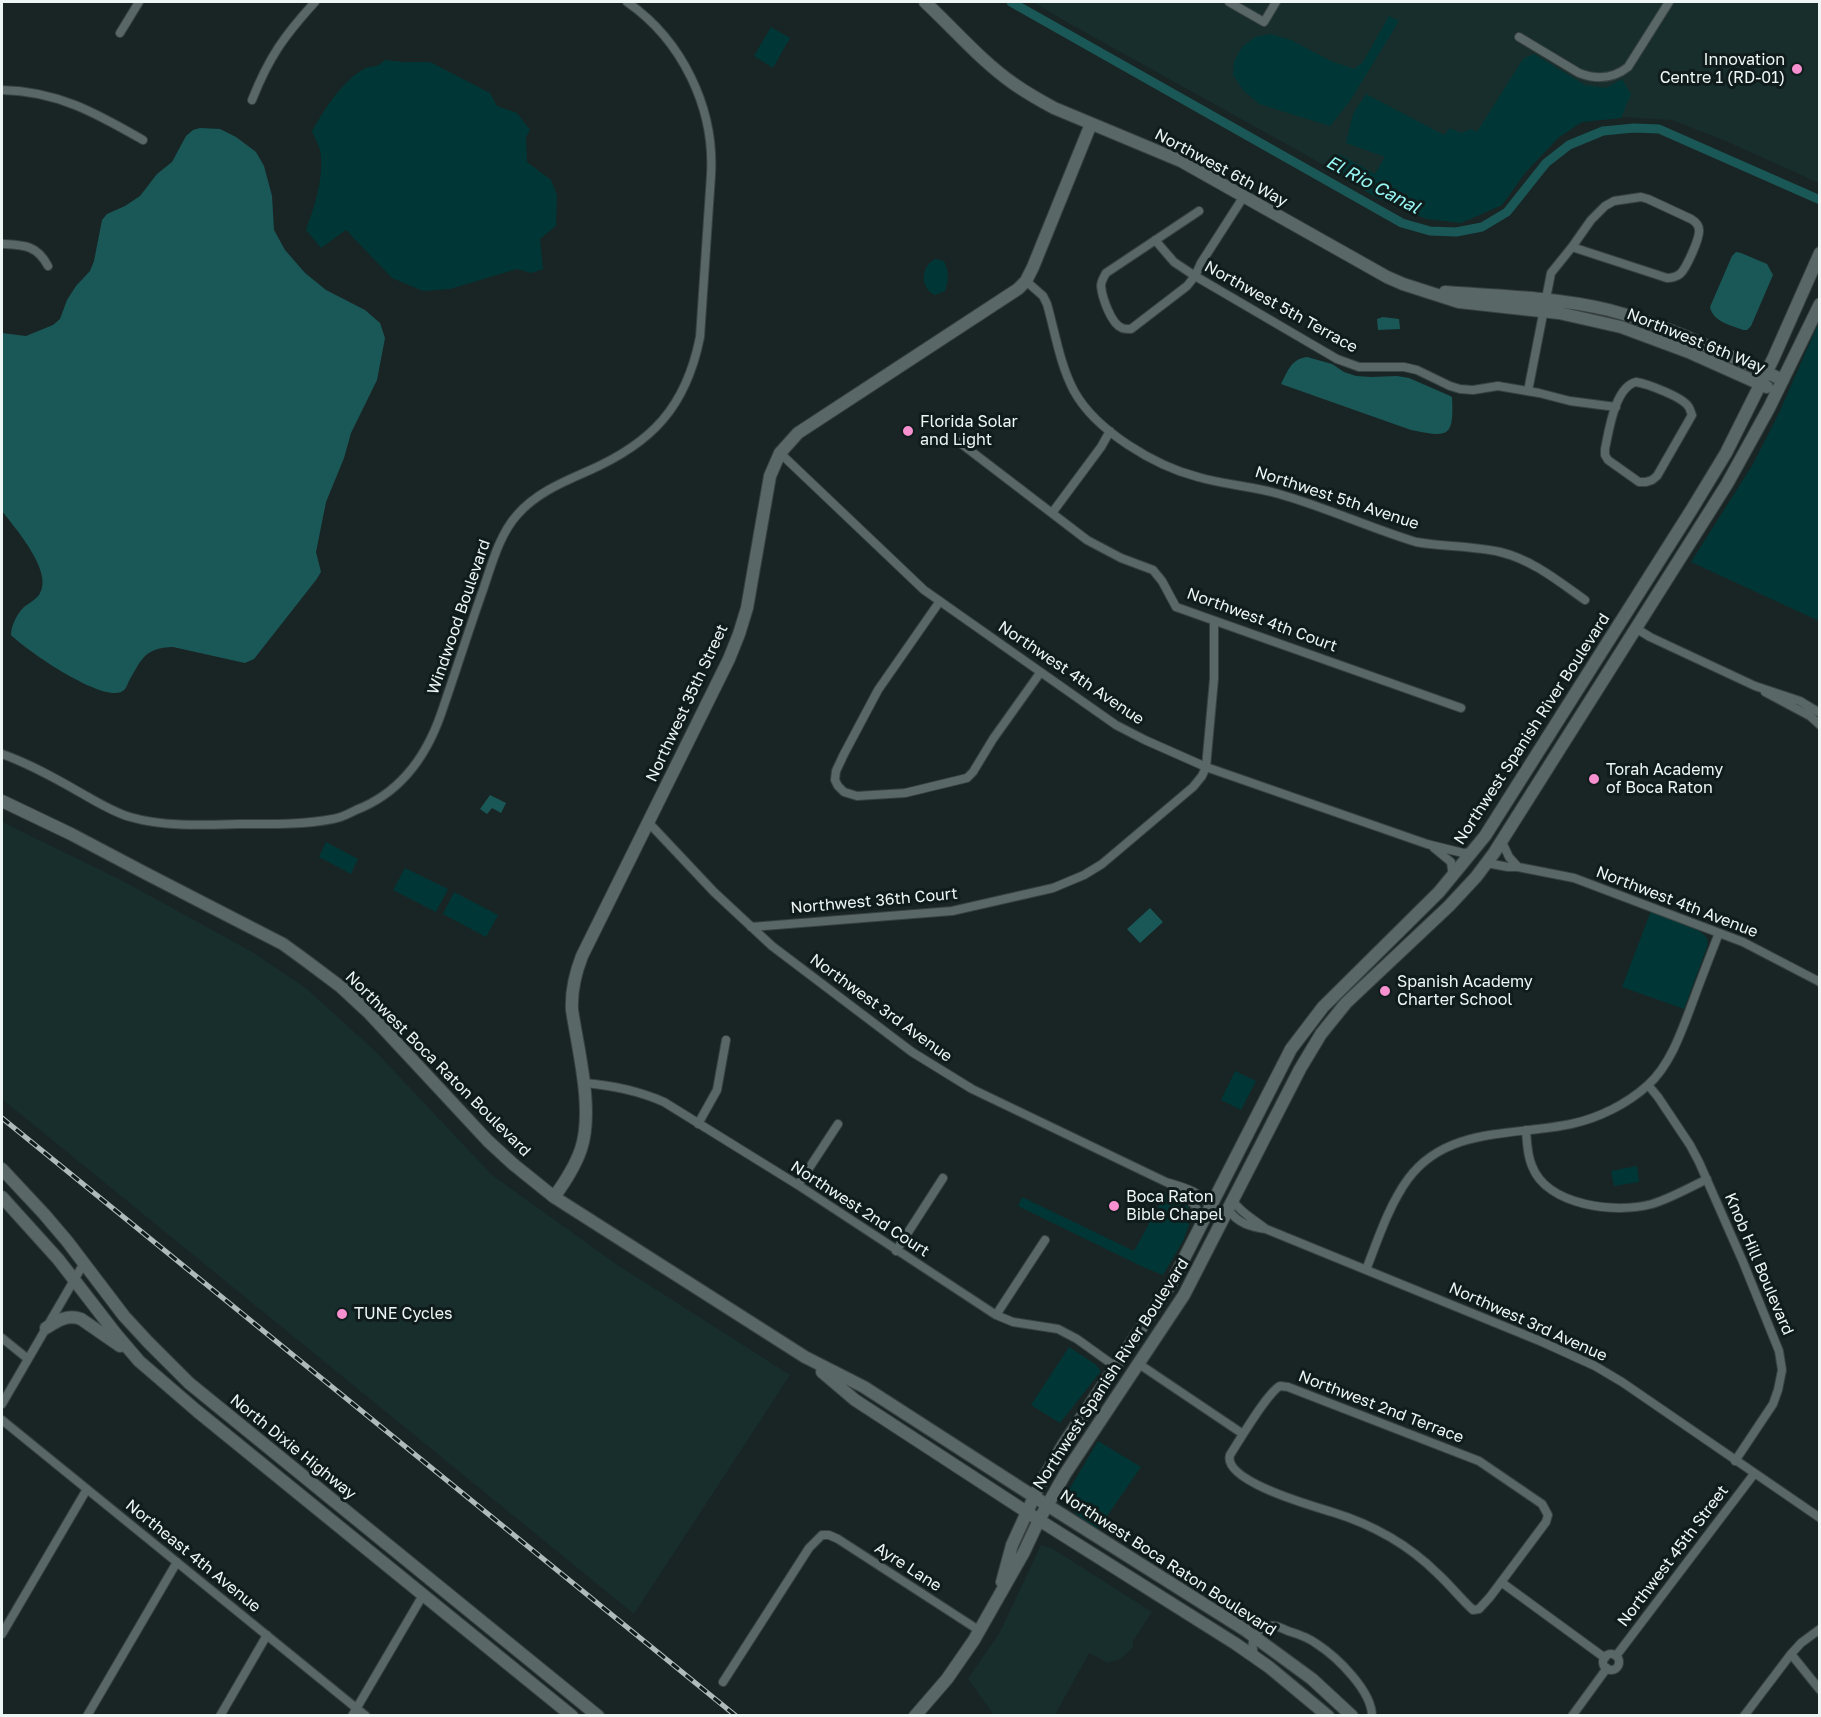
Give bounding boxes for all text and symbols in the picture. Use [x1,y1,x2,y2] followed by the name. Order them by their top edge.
[1660,50,1785,88] place label: Innovation Centre 1 (RD-01)
[1790,62,1804,76] marker: Innovation Centre 1 (RD-01)
[1151,125,1291,211] street label: Northwest 6th Way
[1322,151,1424,219] water label: El Rio Canal
[1201,257,1361,357] street label: Northwest 5th Terrace
[1624,304,1768,378] street label: Northwest 6th Way
[920,412,1018,450] place label: Florida Solar and Light
[901,424,915,438] marker: Florida Solar and Light
[1253,462,1421,534] street label: Northwest 5th Avenue
[423,537,495,697] street label: Windwood Boulevard
[1184,584,1340,656] street label: Northwest 4th Court
[1450,610,1614,848] street label: Northwest Spanish River Boulevard
[994,617,1148,729] street label: Northwest 4th Avenue
[642,621,732,785] street label: Northwest 35th Street
[1606,760,1723,798] place label: Torah Academy of Boca Raton
[1587,772,1601,786] marker: Torah Academy of Boca Raton
[1593,862,1761,942] street label: Northwest 4th Avenue
[790,884,958,918] street label: Northwest 36th Court
[806,950,956,1066] street label: Northwest 3rd Avenue
[341,967,535,1161] street label: Northwest Boca Raton Boulevard
[1397,972,1533,1010] place label: Spanish Academy Charter School
[1378,984,1392,998] marker: Spanish Academy Charter School
[787,1157,933,1261] street label: Northwest 2nd Court
[1126,1187,1223,1225] place label: Boca Raton Bible Chapel
[1720,1190,1798,1338] street label: Knob Hill Boulevard
[1107,1199,1121,1213] marker: Boca Raton Bible Chapel
[1029,1255,1193,1493] street label: Northwest Spanish River Boulevard
[1446,1278,1610,1366] street label: Northwest 3rd Avenue
[354,1304,452,1324] place label: TUNE Cycles
[335,1307,349,1321] marker: TUNE Cycles
[1296,1367,1466,1447] street label: Northwest 2nd Terrace
[226,1390,360,1504] street label: North Dixie Highway
[1614,1482,1732,1630] street label: Northwest 45th Street
[1056,1486,1280,1640] street label: Northwest Boca Raton Boulevard
[122,1496,264,1616] street label: Northeast 4th Avenue
[871,1538,945,1596] street label: Ayre Lane

